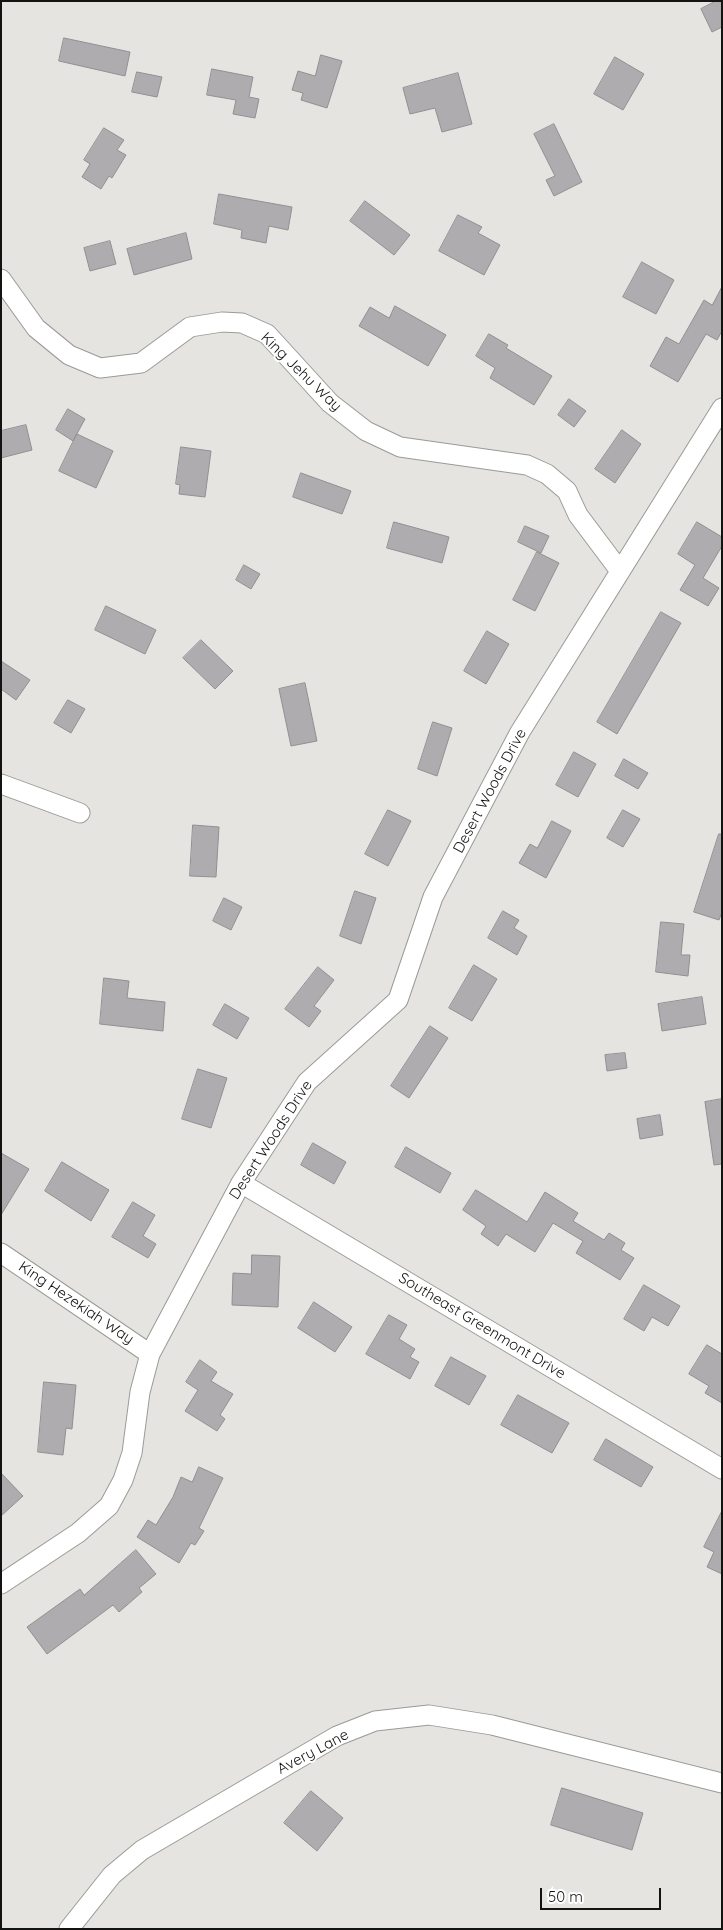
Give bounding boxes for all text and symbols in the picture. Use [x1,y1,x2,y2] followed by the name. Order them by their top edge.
[257,329,345,415] street label: King Jehu Way
[450,726,530,856] street label: Desert Woods Drive
[226,1077,316,1203] street label: Desert Woods Drive
[15,1258,137,1348] street label: King Hezekiah Way
[395,1269,569,1383] street label: Southeast Greenmont Drive
[274,1726,352,1778] street label: Avery Lane
[543,1878,664,1910] scale bar
[548,1887,583,1906] text: 50 m

